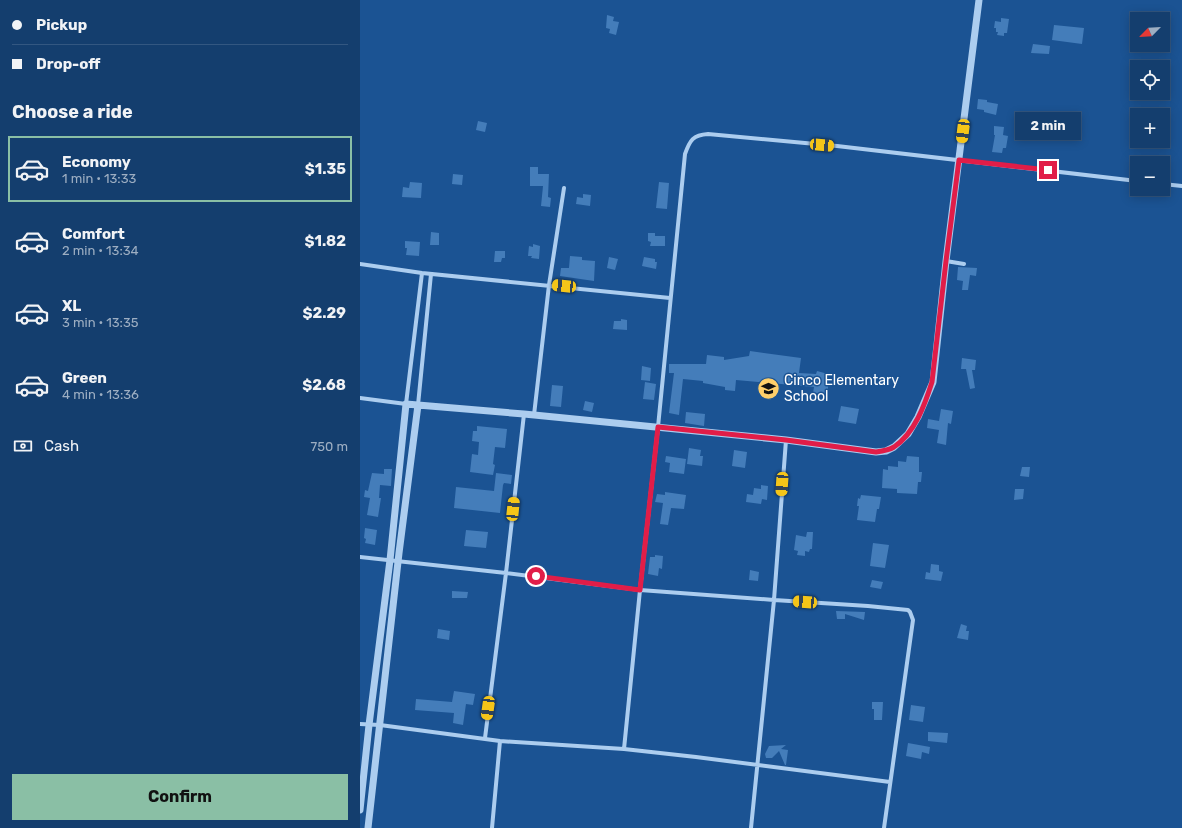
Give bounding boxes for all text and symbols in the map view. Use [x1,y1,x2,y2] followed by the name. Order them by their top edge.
[1130,12,1170,52] north arrow
[1130,12,1170,196] map controls
[36,16,87,34] text: Pickup
[36,55,100,73] text: Drop-off
[1130,60,1170,100] button: locate
[12,101,133,123] text: Choose a ride
[1130,108,1170,148] button: +
[1015,112,1081,140] callout: 2 min
[956,118,970,144] car
[1030,118,1066,133] text: 2 min
[810,138,834,152] car
[14,151,50,187] icon: car
[62,153,131,171] text: Economy
[1130,156,1170,196] button: −
[305,160,346,178] text: $1.35
[1039,161,1057,179] route end
[62,171,136,186] text: 1 min · 13:33
[14,223,50,259] icon: car
[62,225,125,243] text: Comfort
[304,232,346,250] text: $1.82
[62,243,139,258] text: 2 min · 13:34
[551,279,577,293] car
[14,295,50,331] icon: car
[62,297,81,315] text: XL
[303,304,346,322] text: $2.29
[62,315,138,330] text: 3 min · 13:35
[14,367,50,403] icon: car
[62,369,107,387] text: Green
[784,372,899,405] place label: Cinco Elementary School
[756,375,782,401] school or university icon: Cinco Elementary School
[302,376,346,394] text: $2.68
[62,387,139,402] text: 4 min · 13:36
[12,435,34,457] icon: cash
[44,437,79,455] text: Cash
[311,439,348,454] text: 750 m
[775,472,789,496] car
[506,496,520,522] car
[527,567,545,585] route start
[793,595,817,609] car
[480,695,496,721] car
[12,774,348,820] button: Confirm

